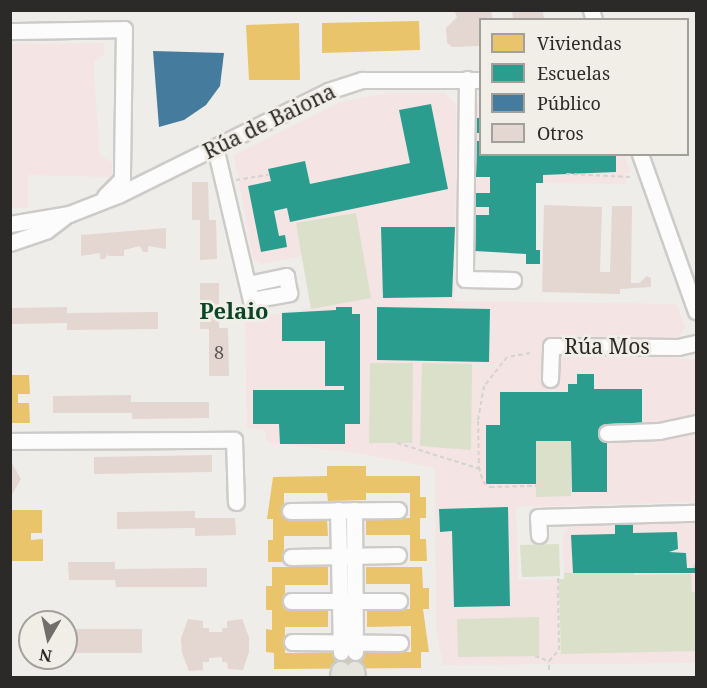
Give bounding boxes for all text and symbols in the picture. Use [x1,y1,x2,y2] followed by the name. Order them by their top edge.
[479,18,689,156] legend
[537,31,622,55] text: Viviendas
[537,61,610,85] text: Escuelas
[199,78,339,164] street label: Rúa de Baiona
[537,91,601,115] text: Público
[537,121,584,145] text: Otros
[200,298,268,324] district label: Pelaio
[564,333,650,359] street label: Rúa Mos
[214,341,224,363] house number: 8
[18,610,78,670] north arrow
[38,644,53,668] text: N

